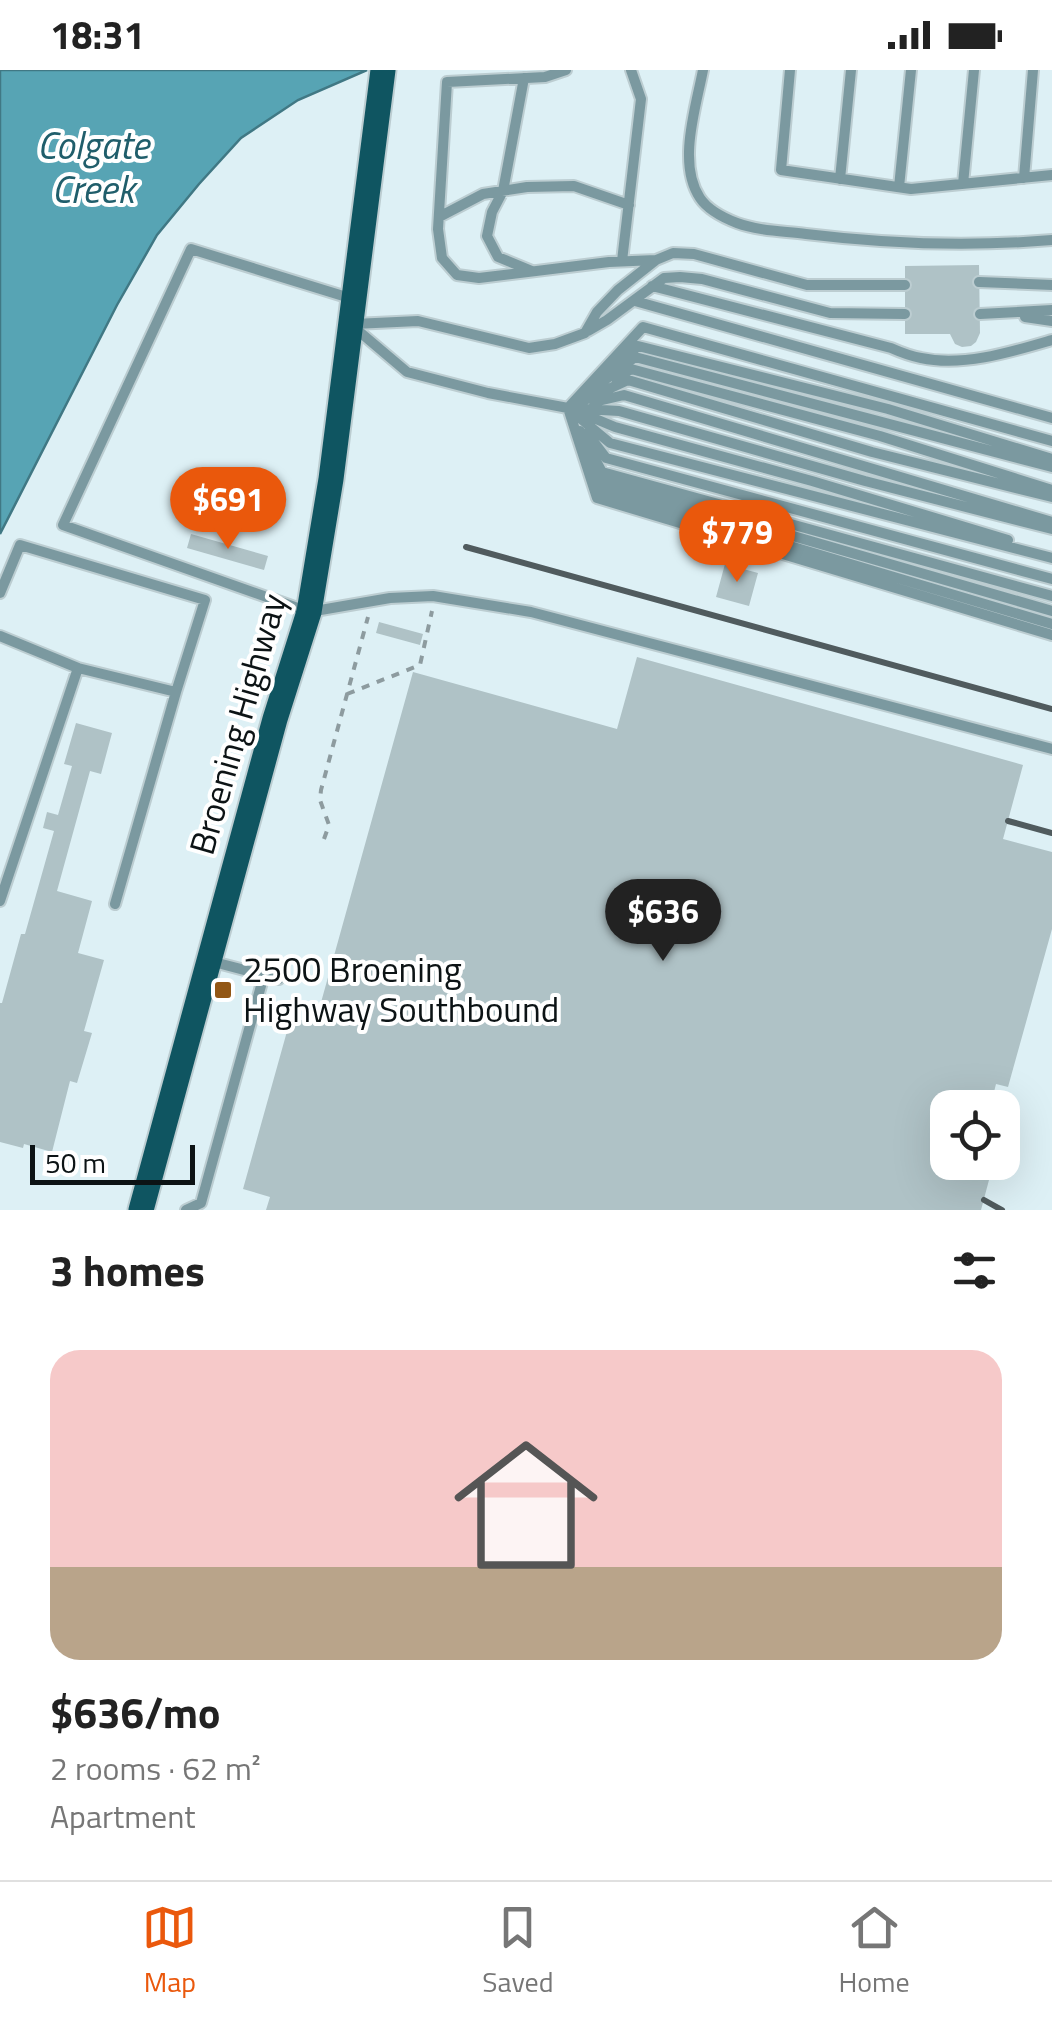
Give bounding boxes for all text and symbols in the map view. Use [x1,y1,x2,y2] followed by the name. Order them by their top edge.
[50,6,145,64] text: 18:31
[37,116,151,218] water label: Colgate Creek
[169,467,287,552] pin: $691
[192,475,264,523] text: $691
[678,500,796,585] pin: $779
[701,508,773,556] text: $779
[174,587,300,861] street label: Broening Highway
[604,879,722,964] pin: $636
[627,887,699,935] text: $636
[243,942,559,1036] place label: 2500 Broening Highway Southbound
[212,979,234,1001] marker: 2500 Broening Highway Southbound
[930,1090,1020,1180] map controls
[930,1090,1020,1180] button: locate
[30,1140,195,1184] scale bar
[45,1141,106,1184] text: 50 m
[50,1238,205,1302] text: 3 homes
[947,1243,1002,1298] icon: filters
[436,1415,616,1595] icon: home
[50,1680,220,1744] text: $636/mo
[50,1744,261,1792] text: 2 rooms · 62 m²
[50,1792,196,1840] text: Apartment
[142,1900,197,2003] tab: Map
[482,1900,554,2003] tab: Saved
[838,1900,910,2003] tab: Home

